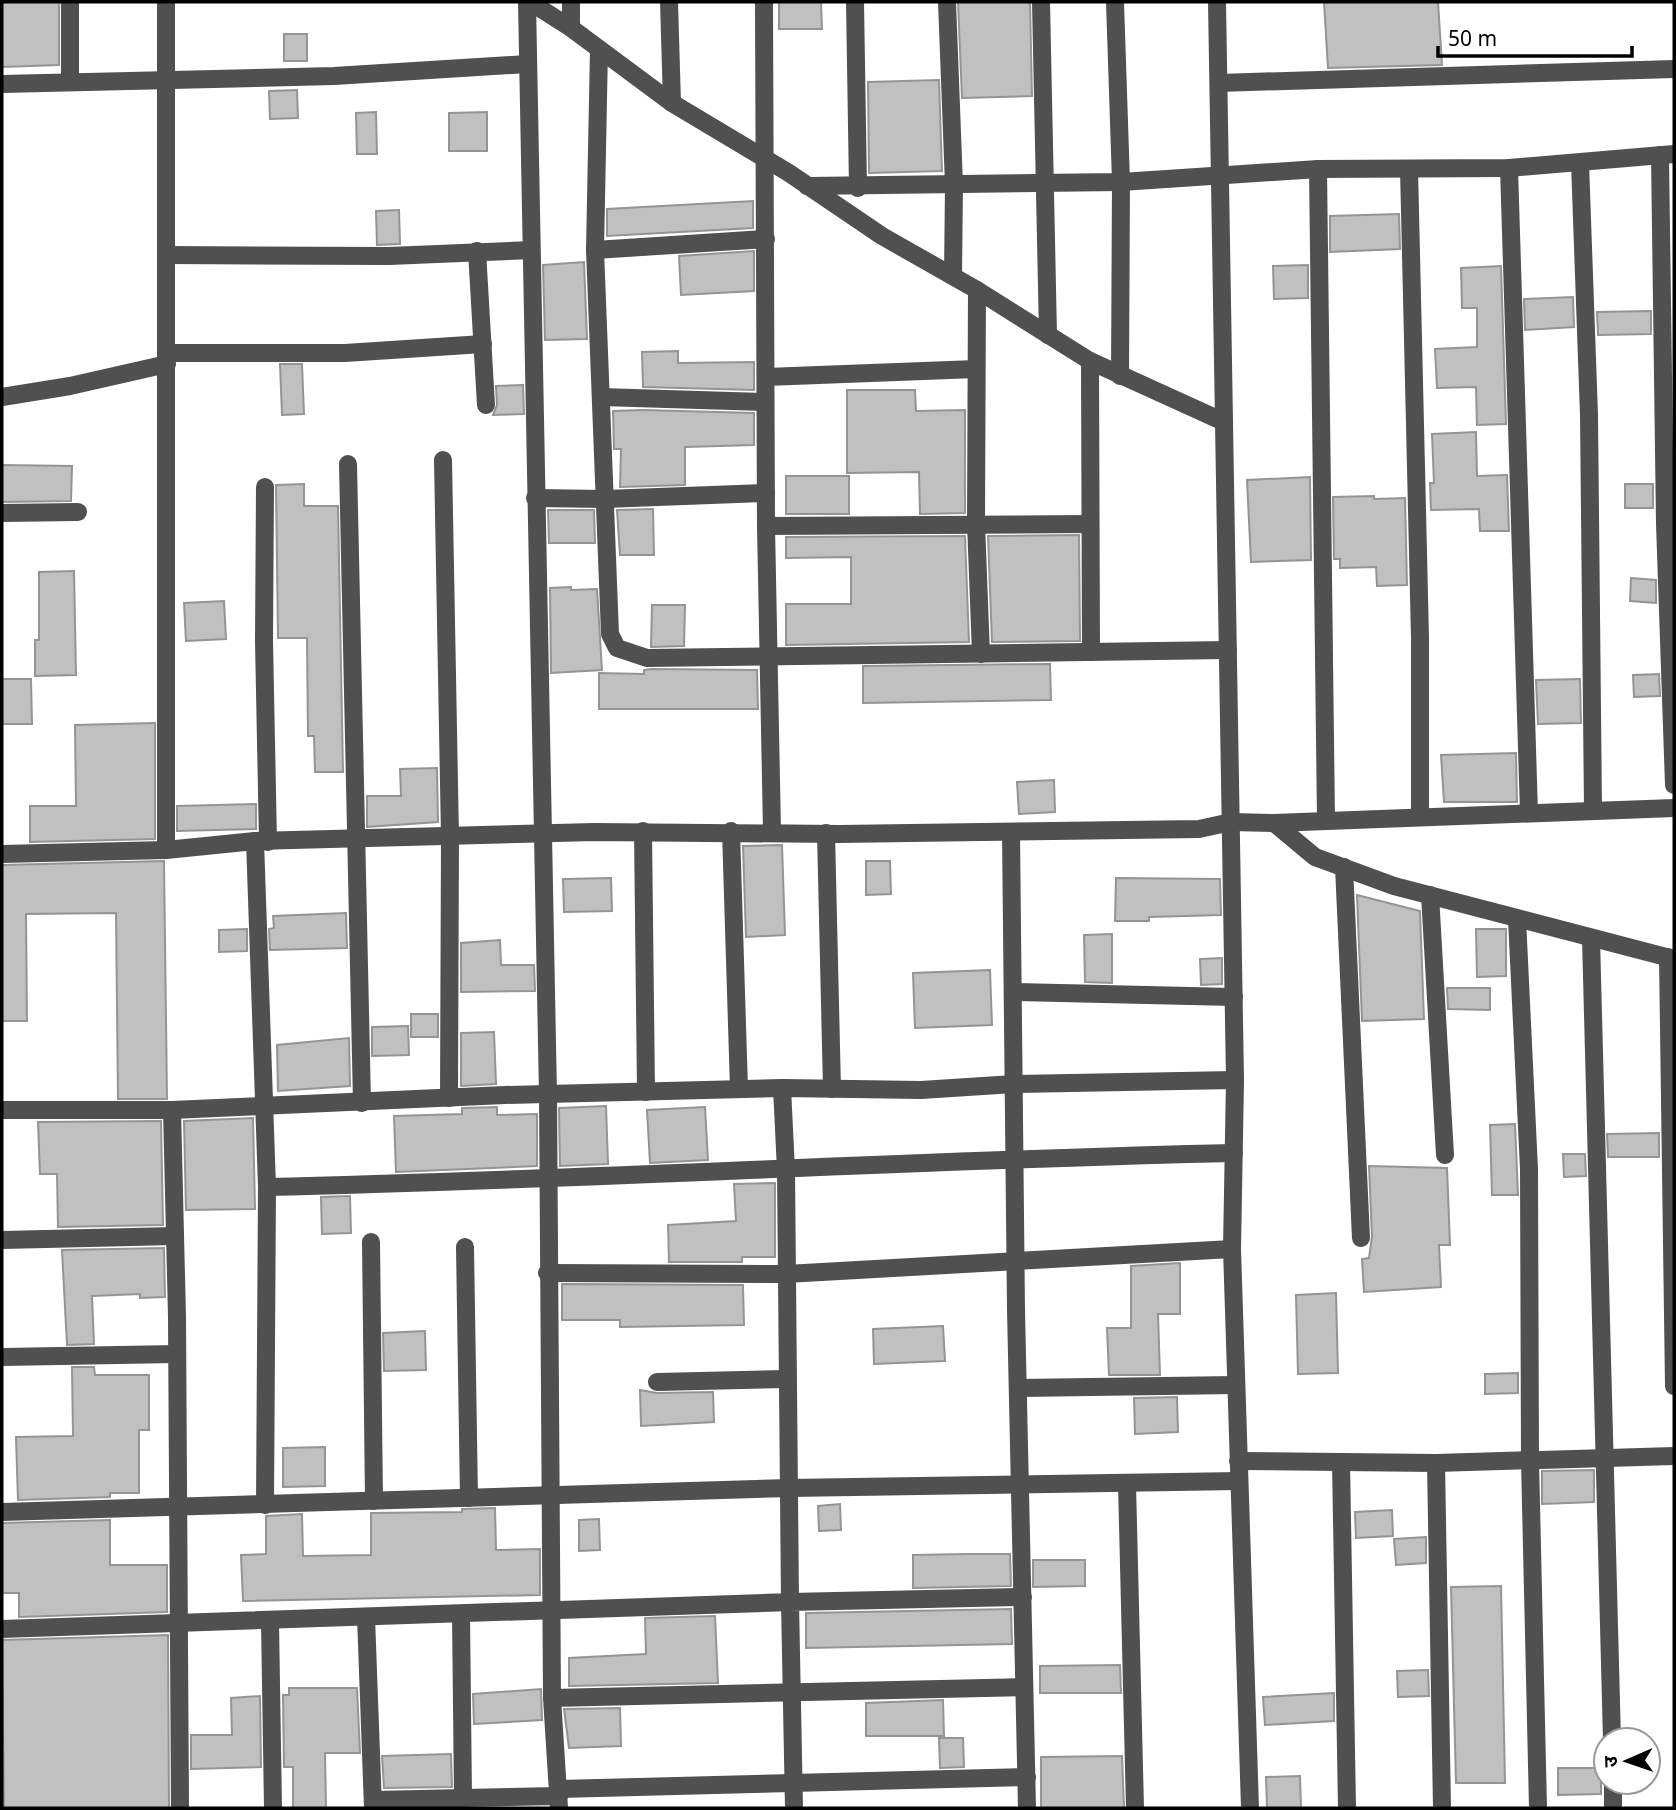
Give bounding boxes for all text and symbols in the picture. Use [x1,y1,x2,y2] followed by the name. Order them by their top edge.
[1438,14,1632,58] scale bar
[1448,24,1497,52] text: 50 m
[1592,1726,1662,1796] north arrow
[1597,1755,1623,1768] text: उ

